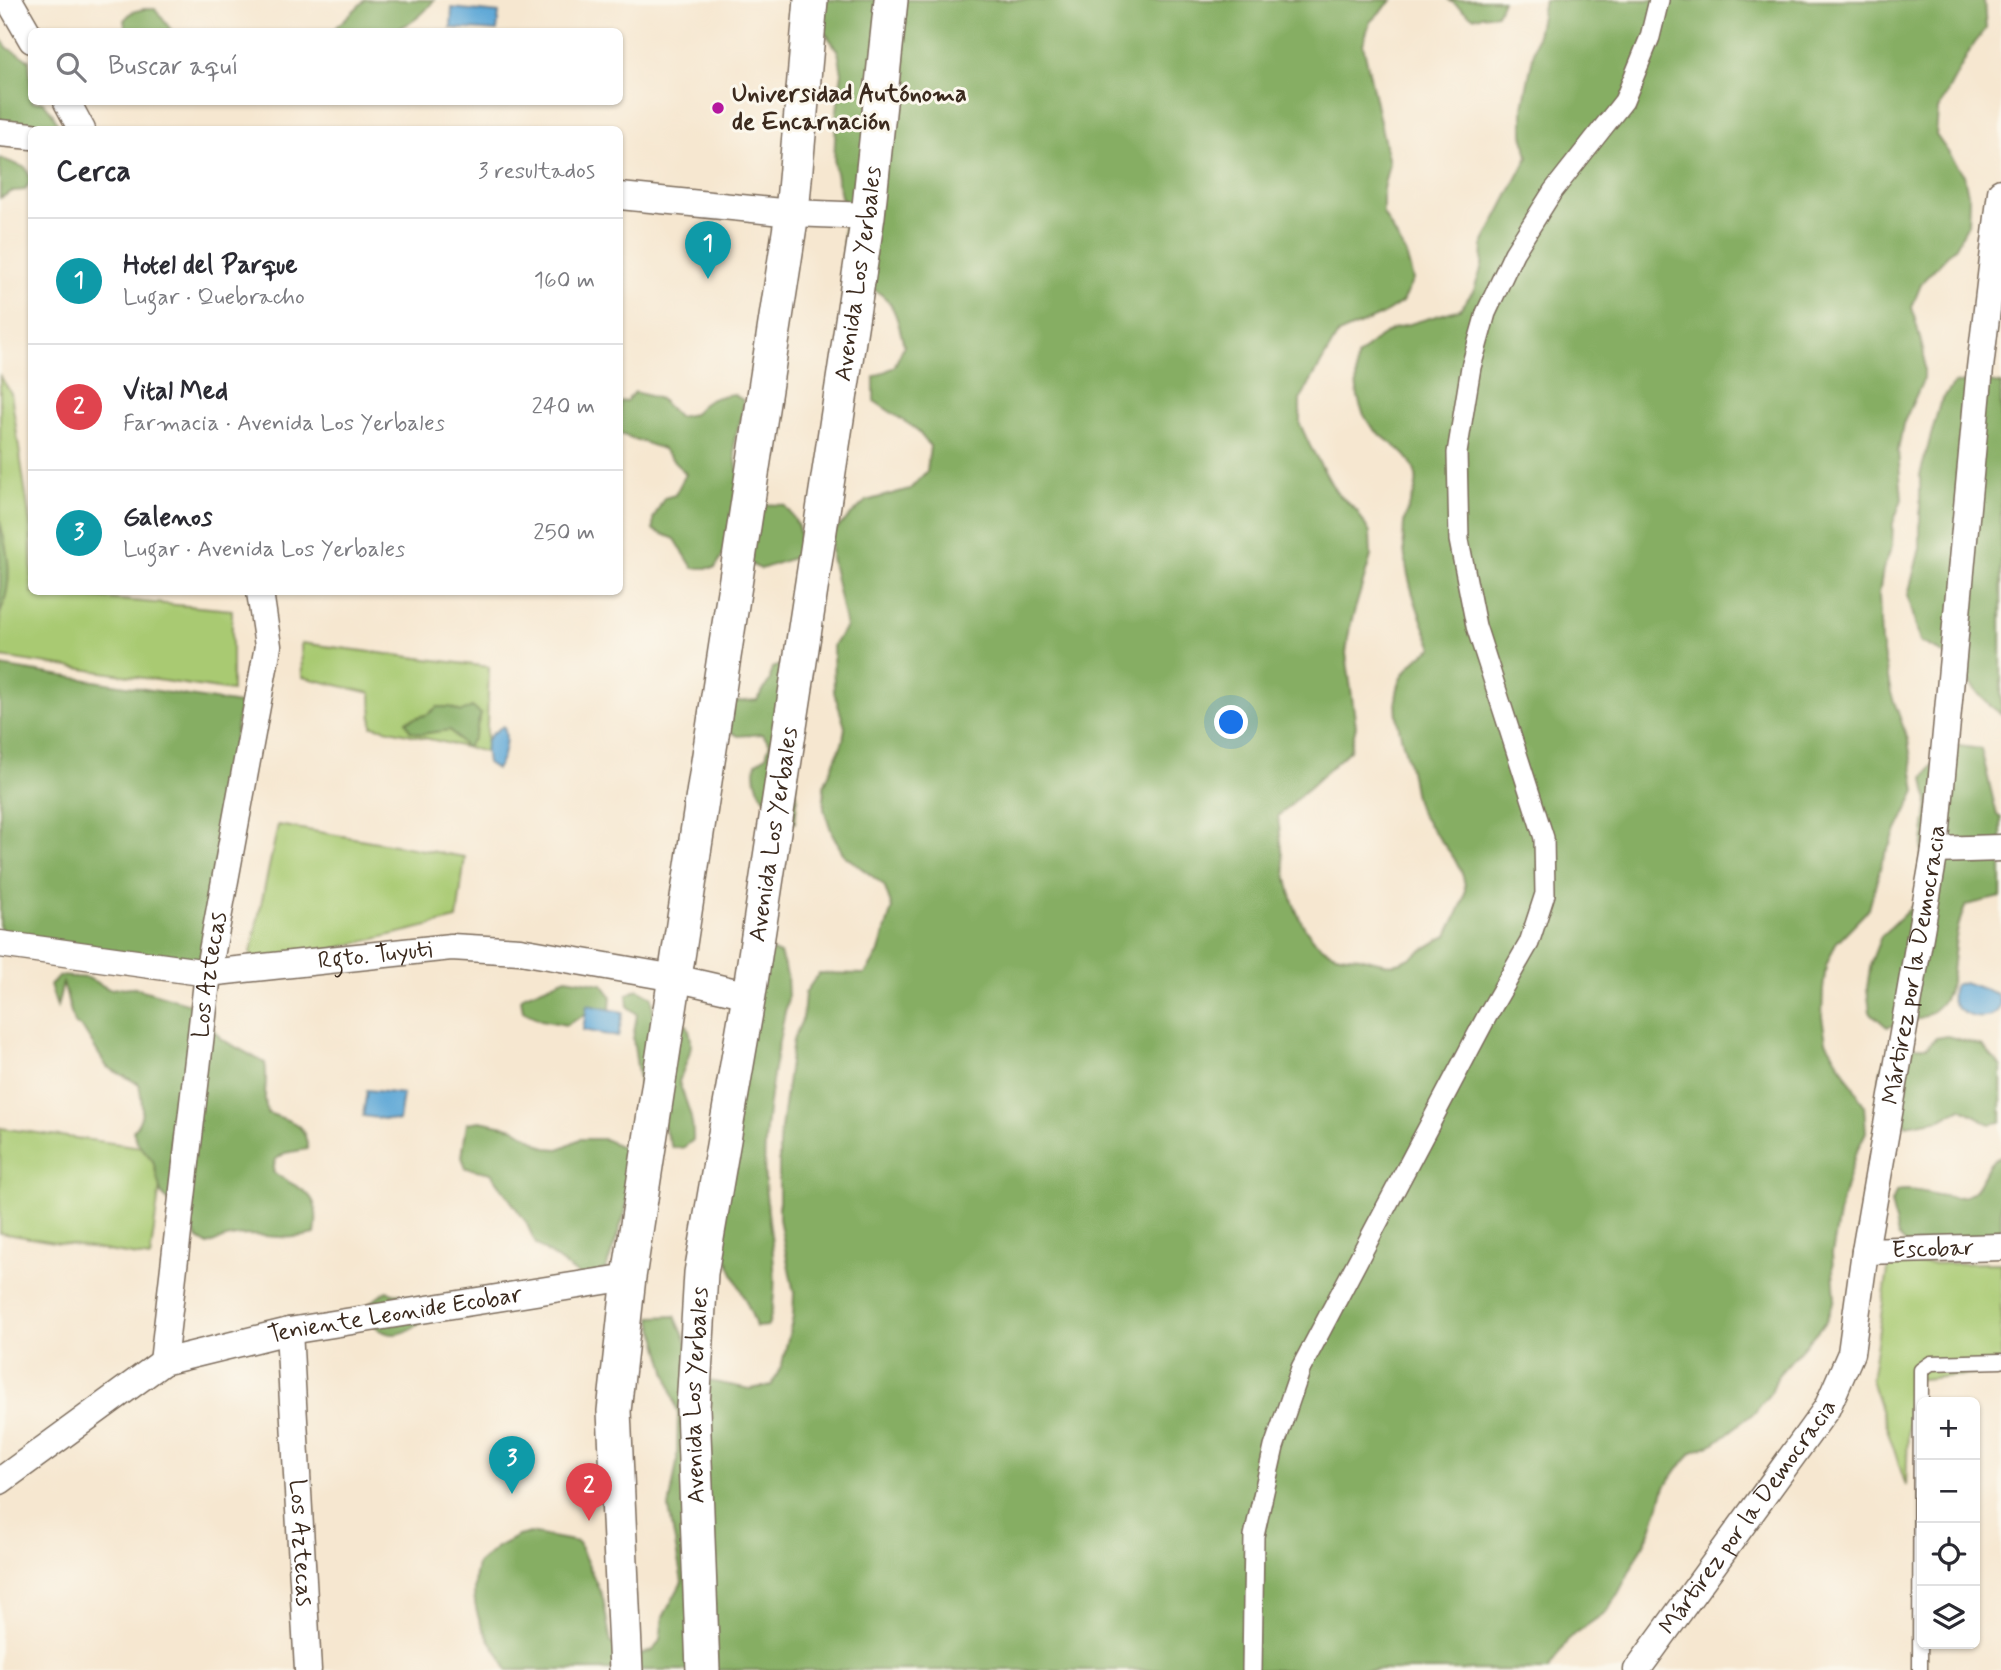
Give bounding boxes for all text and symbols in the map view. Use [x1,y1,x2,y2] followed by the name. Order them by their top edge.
[28,28,623,105] search box
[52,48,90,86] icon: search
[108,50,239,84] text: Buscar aquí
[732,79,967,138] place label: Universidad Autónoma de Encarnación
[710,100,726,116] marker: Universidad Autónoma de Encarnación
[56,152,131,191] text: Cerca
[478,157,595,187] text: 3 resultados
[827,164,889,384] street label: Avenida Los Yerbales
[685,221,731,279] pin: 1
[123,249,297,283] text: Hotel del Parque
[74,266,84,296] text: 1
[534,266,595,296] text: 160 m
[123,283,305,313] text: Lugar · Quebracho
[123,375,228,409] text: Vital Med
[73,392,85,422] text: 2
[531,392,595,422] text: 240 m
[123,409,445,439] text: Farmacia · Avenida Los Yerbales
[123,501,212,535] text: Galenos
[74,518,84,548] text: 3
[533,518,595,548] text: 250 m
[123,535,405,565] text: Lugar · Avenida Los Yerbales
[1214,705,1248,739] your location
[742,724,805,944] street label: Avenida Los Yerbales
[1875,824,1953,1107] street label: Mártirez por la Democracia
[185,909,234,1040] street label: Los Aztecas
[316,934,434,978] street label: Rgto. Tuyuti
[1891,1232,1975,1266] street label: Escobar
[265,1279,525,1351] street label: Teniente Leonide Ecobar
[677,1285,716,1504] street label: Avenida Los Yerbales
[1652,1395,1844,1641] street label: Mártirez por la Democracia
[1917,1397,1980,1649] map controls
[1917,1397,1980,1460] button: +
[489,1436,535,1494] pin: 3
[1917,1460,1980,1523] button: −
[566,1463,612,1521] pin: 2
[282,1478,320,1607] street label: Los Aztecas
[1917,1523,1980,1586] button: locate
[1917,1586,1980,1649] button: layers

